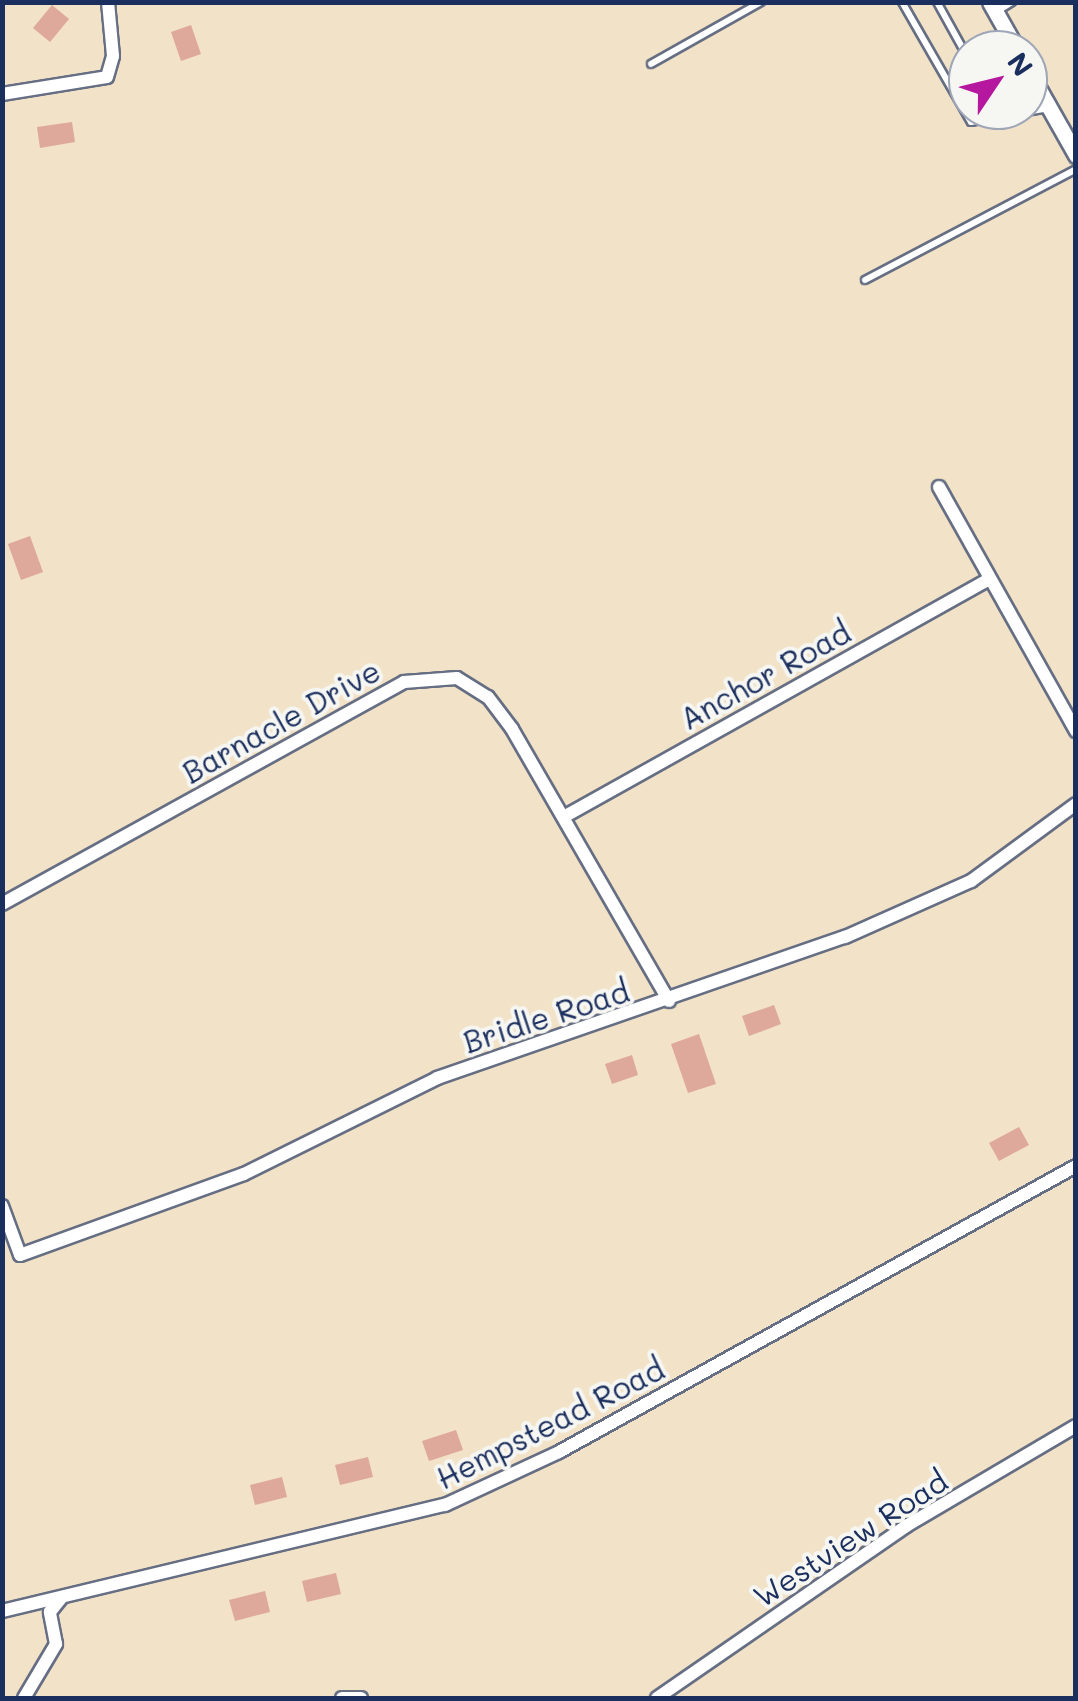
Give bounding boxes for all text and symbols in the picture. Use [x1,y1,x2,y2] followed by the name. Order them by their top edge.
[948,30,1048,130] north arrow
[1000,45,1042,83] text: N
[674,613,856,737] street label: Anchor Road
[176,652,386,790] street label: Barnacle Drive
[458,972,634,1060] street label: Bridle Road
[430,1350,670,1496] street label: Hempstead Road
[746,1462,954,1614] street label: Westview Road

